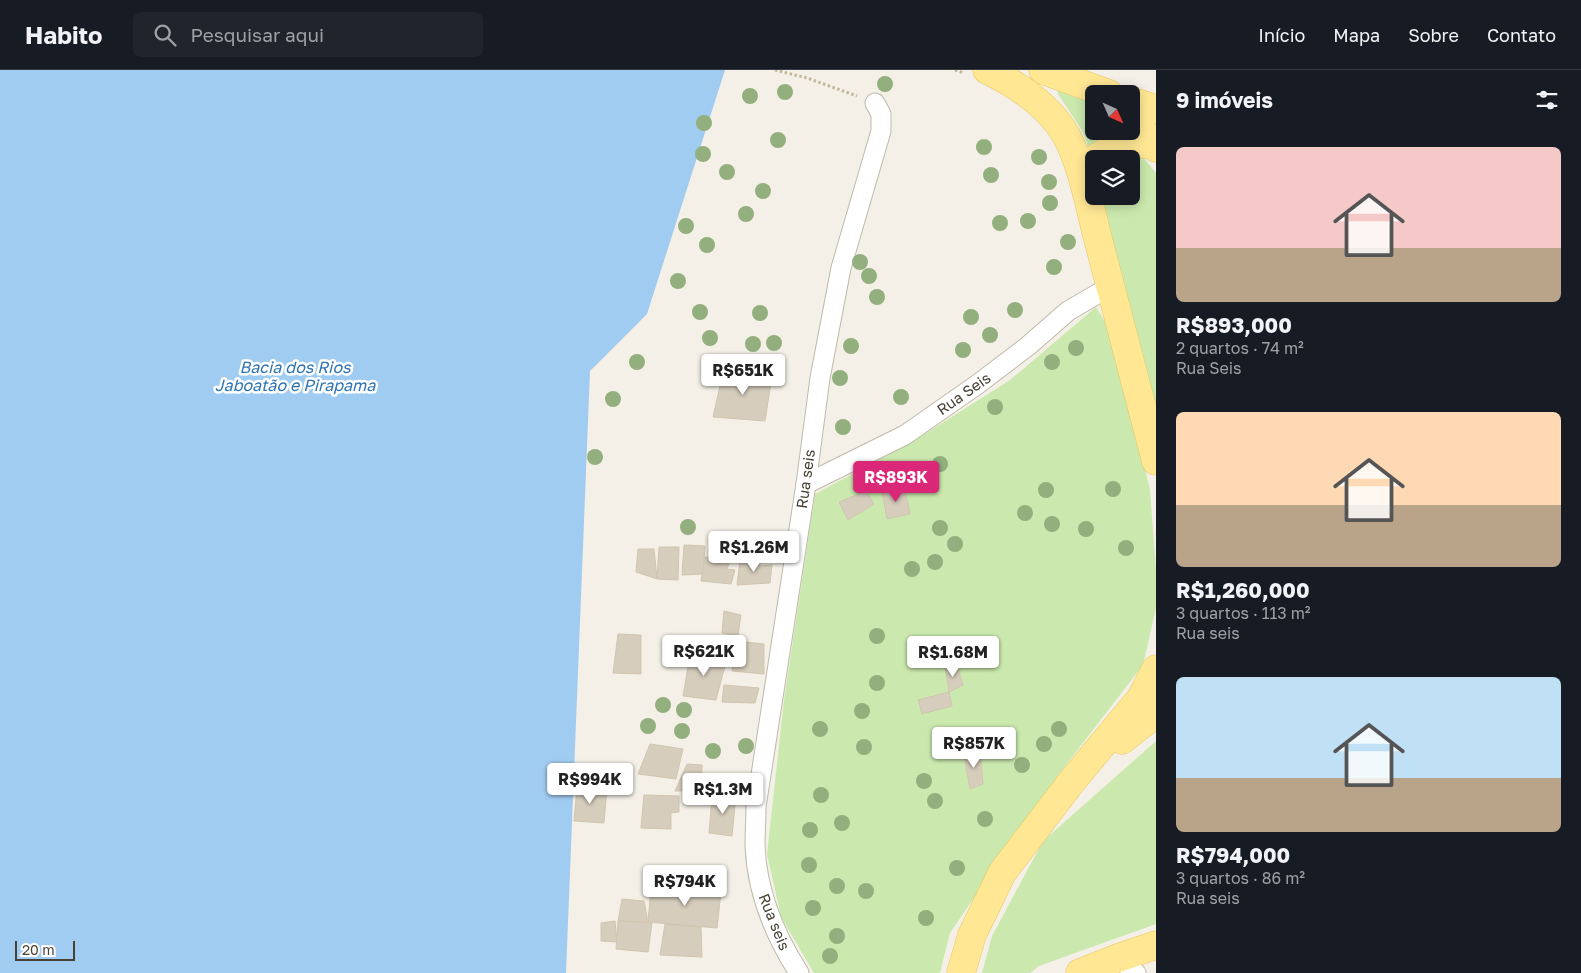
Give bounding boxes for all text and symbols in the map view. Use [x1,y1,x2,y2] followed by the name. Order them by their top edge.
[133,12,483,57] search box
[25,20,103,49] text: Habito
[151,21,179,49] icon: search
[191,23,324,46] text: Pesquisar aqui
[1258,24,1305,46] text: Início
[1333,24,1380,46] text: Mapa
[1408,24,1459,46] text: Sobre
[1487,24,1556,46] text: Contato
[1085,85,1140,140] north arrow
[1085,85,1140,205] map controls
[1533,86,1561,114] icon: filters
[1176,87,1273,113] text: 9 imóveis
[1085,150,1140,205] button: layers
[1324,180,1414,270] icon: home
[1176,312,1292,338] text: R$893,000
[1176,338,1304,358] text: 2 quartos · 74 m²
[702,354,784,396] pin: R$651K
[215,357,376,395] water label: Bacia dos Rios Jaboatão e Pirapama
[1176,358,1242,378] text: Rua Seis
[712,360,774,380] text: R$651K
[933,368,994,418] street label: Rua Seis
[1324,445,1414,535] icon: home
[792,448,818,510] street label: Rua seis
[855,460,937,503] pin: R$893K
[864,467,928,487] text: R$893K
[708,530,800,573] pin: R$1.26M
[719,537,789,557] text: R$1.26M
[1176,577,1310,603] text: R$1,260,000
[1176,603,1311,623] text: 3 quartos · 113 m²
[1176,623,1240,643] text: Rua seis
[663,634,745,677] pin: R$621K
[907,636,999,678] pin: R$1.68M
[673,641,735,661] text: R$621K
[918,642,988,662] text: R$1.68M
[1324,710,1414,800] icon: home
[933,726,1015,769] pin: R$857K
[943,733,1005,753] text: R$857K
[549,762,631,805] pin: R$994K
[558,769,622,789] text: R$994K
[682,772,764,815] pin: R$1.3M
[693,779,753,799] text: R$1.3M
[1176,842,1290,868] text: R$794,000
[644,864,726,907] pin: R$794K
[1176,868,1305,888] text: 3 quartos · 86 m²
[654,871,716,891] text: R$794K
[1176,888,1240,908] text: Rua seis
[755,891,794,953] street label: Rua seis
[15,938,75,961] scale bar
[22,941,55,958] text: 20 m

